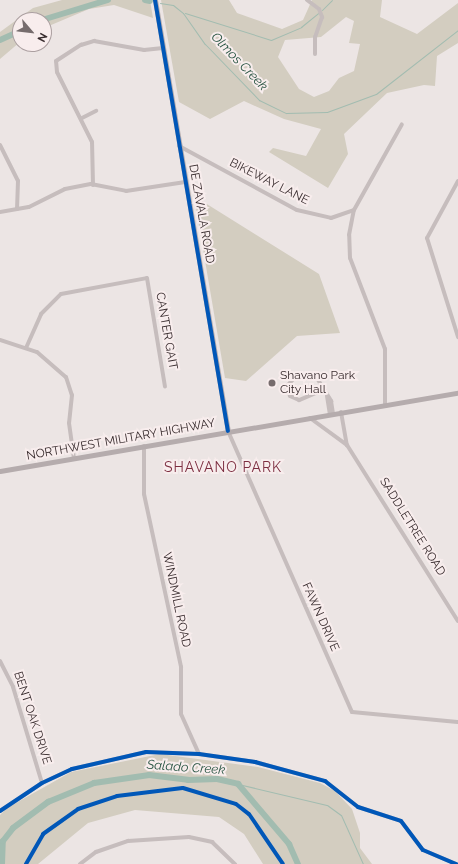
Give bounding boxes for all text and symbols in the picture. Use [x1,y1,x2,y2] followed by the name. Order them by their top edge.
[12,12,52,52] north arrow
[207,30,271,94] water label: Olmos Creek
[34,31,50,44] text: N
[227,156,311,208] street label: BIKEWAY LANE
[185,163,217,265] street label: DE ZAVALA ROAD
[152,291,180,371] street label: CANTER GAIT
[280,369,355,397] place label: Shavano Park City Hall
[267,378,277,388] marker: Shavano Park City Hall
[25,416,217,464] street label: NORTHWEST MILITARY HIGHWAY
[164,459,282,475] district label: SHAVANO PARK
[376,475,448,579] street label: SADDLETREE ROAD
[159,551,193,649] street label: WINDMILL ROAD
[298,581,342,653] street label: FAWN DRIVE
[10,669,54,767] street label: BENT OAK DRIVE
[146,757,226,779] water label: Salado Creek

